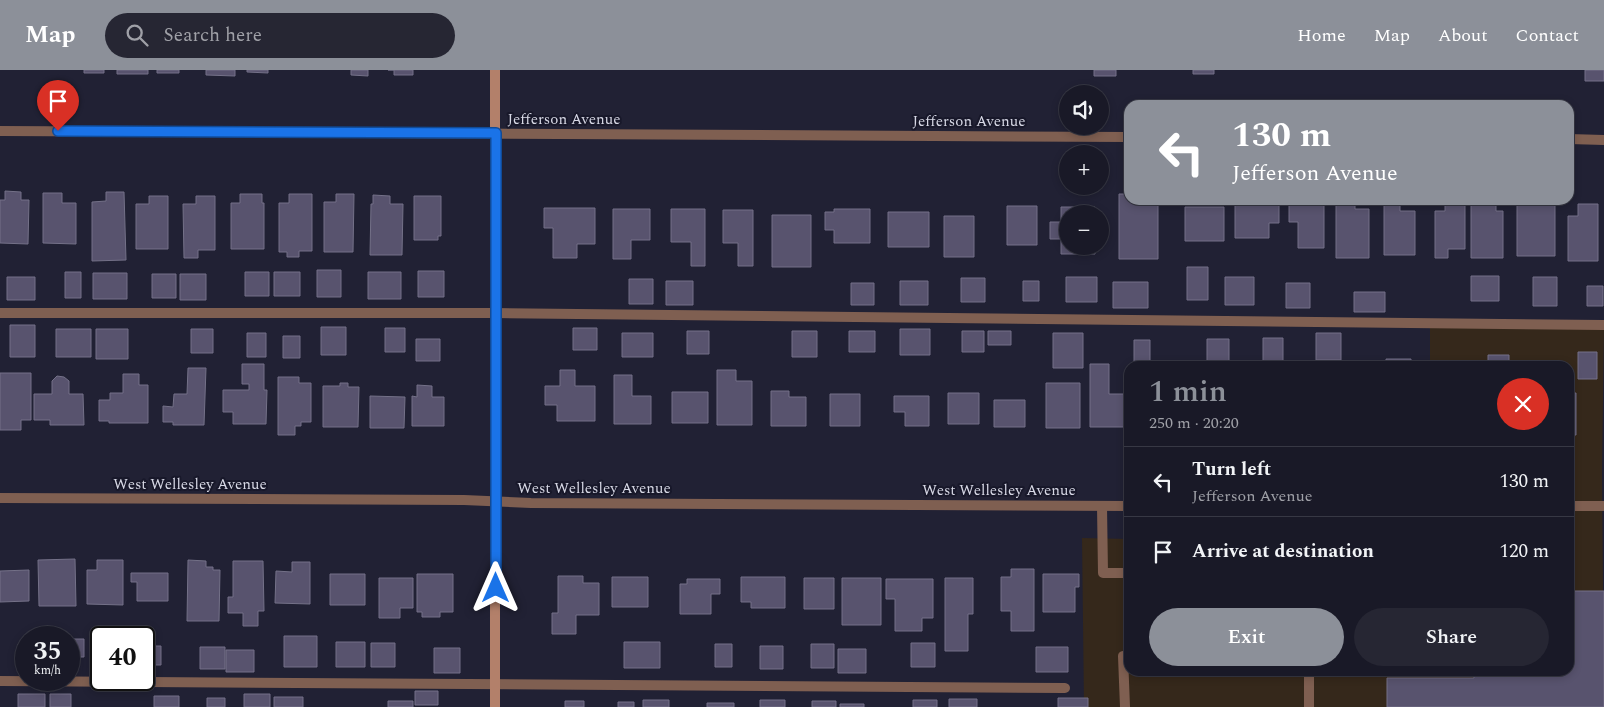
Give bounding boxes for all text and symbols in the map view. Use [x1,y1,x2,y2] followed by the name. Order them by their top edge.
[105,13,455,58] search box
[25,17,75,53] text: Map
[123,21,151,49] icon: search
[163,21,262,50] text: Search here
[1297,22,1346,49] text: Home
[1374,22,1410,49] text: Map
[1438,22,1488,49] text: About
[1516,22,1579,49] text: Contact
[37,80,79,131] pin
[1059,85,1109,255] map controls
[1059,85,1109,135] button: sound
[44,87,72,115] icon: arrive
[508,108,620,131] street label: Jefferson Avenue
[1232,109,1331,162] text: 130 m
[913,110,1025,133] street label: Jefferson Avenue
[1149,120,1214,185] icon: left
[1059,145,1109,195] button: +
[1232,157,1398,190] text: Jefferson Avenue
[1059,205,1109,255] button: −
[1149,369,1227,415] text: 1 min
[1497,378,1549,430] button: close
[1149,411,1239,435] text: 250 m · 20:20
[1192,455,1271,484] text: Turn left
[1499,467,1549,496] text: 130 m
[1149,468,1177,496] icon: left
[113,473,267,496] street label: West Wellesley Avenue
[517,477,671,500] street label: West Wellesley Avenue
[922,479,1076,502] street label: West Wellesley Avenue
[1192,484,1312,508] text: Jefferson Avenue
[1192,537,1374,566] text: Arrive at destination
[1499,537,1549,566] text: 120 m
[1149,538,1177,566] icon: arrive
[469,561,521,613] position arrow
[1149,608,1344,666] button: Exit
[1354,608,1549,666] button: Share
[90,626,155,691] speed limit sign: 40
[33,633,62,671] text: 35
[34,661,61,680] text: km/h

